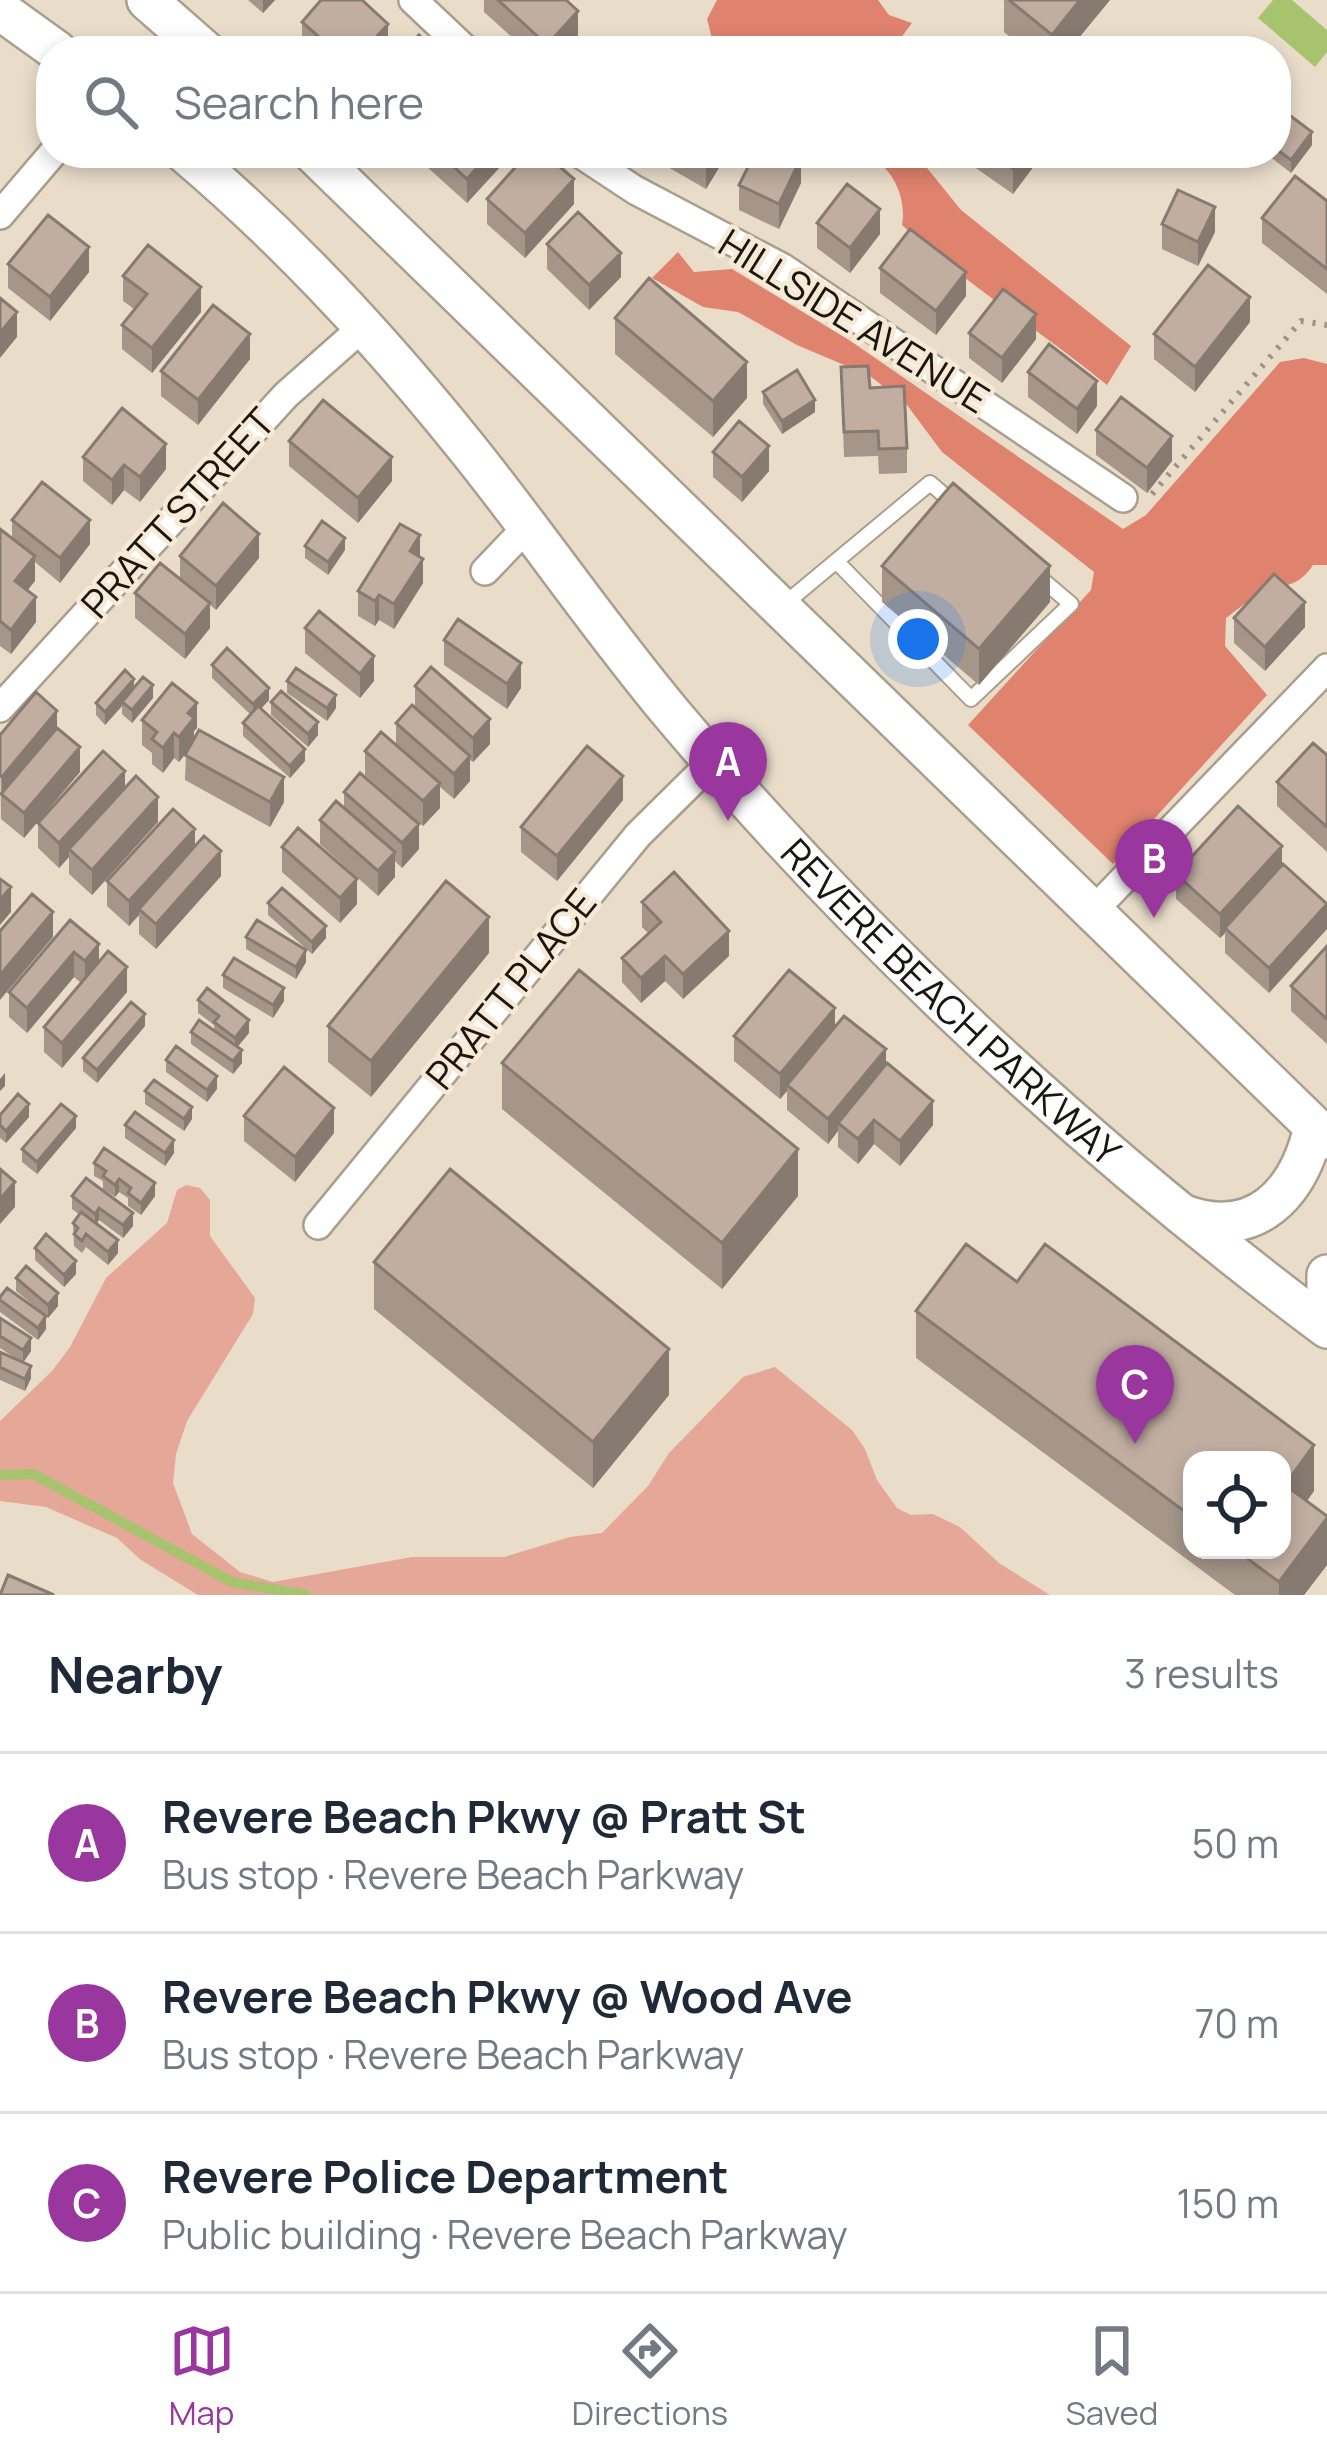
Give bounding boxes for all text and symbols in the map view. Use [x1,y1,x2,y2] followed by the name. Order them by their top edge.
[36,36,1291,168] search box
[78,69,144,135] icon: search
[174,71,424,133] text: Search here
[709,215,1000,425] street label: HILLSIDE AVENUE
[68,396,286,629] street label: PRATT STREET
[888,609,948,669] your location
[689,722,767,821] pin: A
[1115,819,1193,918] pin: B
[769,826,1133,1178] street label: REVERE BEACH PARKWAY
[413,877,608,1100] street label: PRATT PLACE
[1096,1345,1174,1444] pin: C
[1183,1451,1291,1559] map controls
[1183,1451,1291,1559] button: locate
[48,1639,223,1708] text: Nearby
[1124,1646,1279,1700] text: 3 results
[162,1785,806,1847] text: Revere Beach Pkwy @ Pratt St
[74,1816,100,1870] text: A
[1192,1816,1279,1870] text: 50 m
[162,1847,744,1901] text: Bus stop · Revere Beach Parkway
[162,1965,853,2027] text: Revere Beach Pkwy @ Wood Ave
[75,1996,99,2050] text: B
[1195,1996,1279,2050] text: 70 m
[162,2027,744,2081] text: Bus stop · Revere Beach Parkway
[162,2145,728,2207] text: Revere Police Department
[73,2176,101,2230] text: C
[1177,2176,1279,2230] text: 150 m
[162,2207,848,2261] text: Public building · Revere Beach Parkway
[169,2318,235,2435] tab: Map
[572,2318,728,2435] tab: Directions
[1065,2318,1158,2435] tab: Saved

